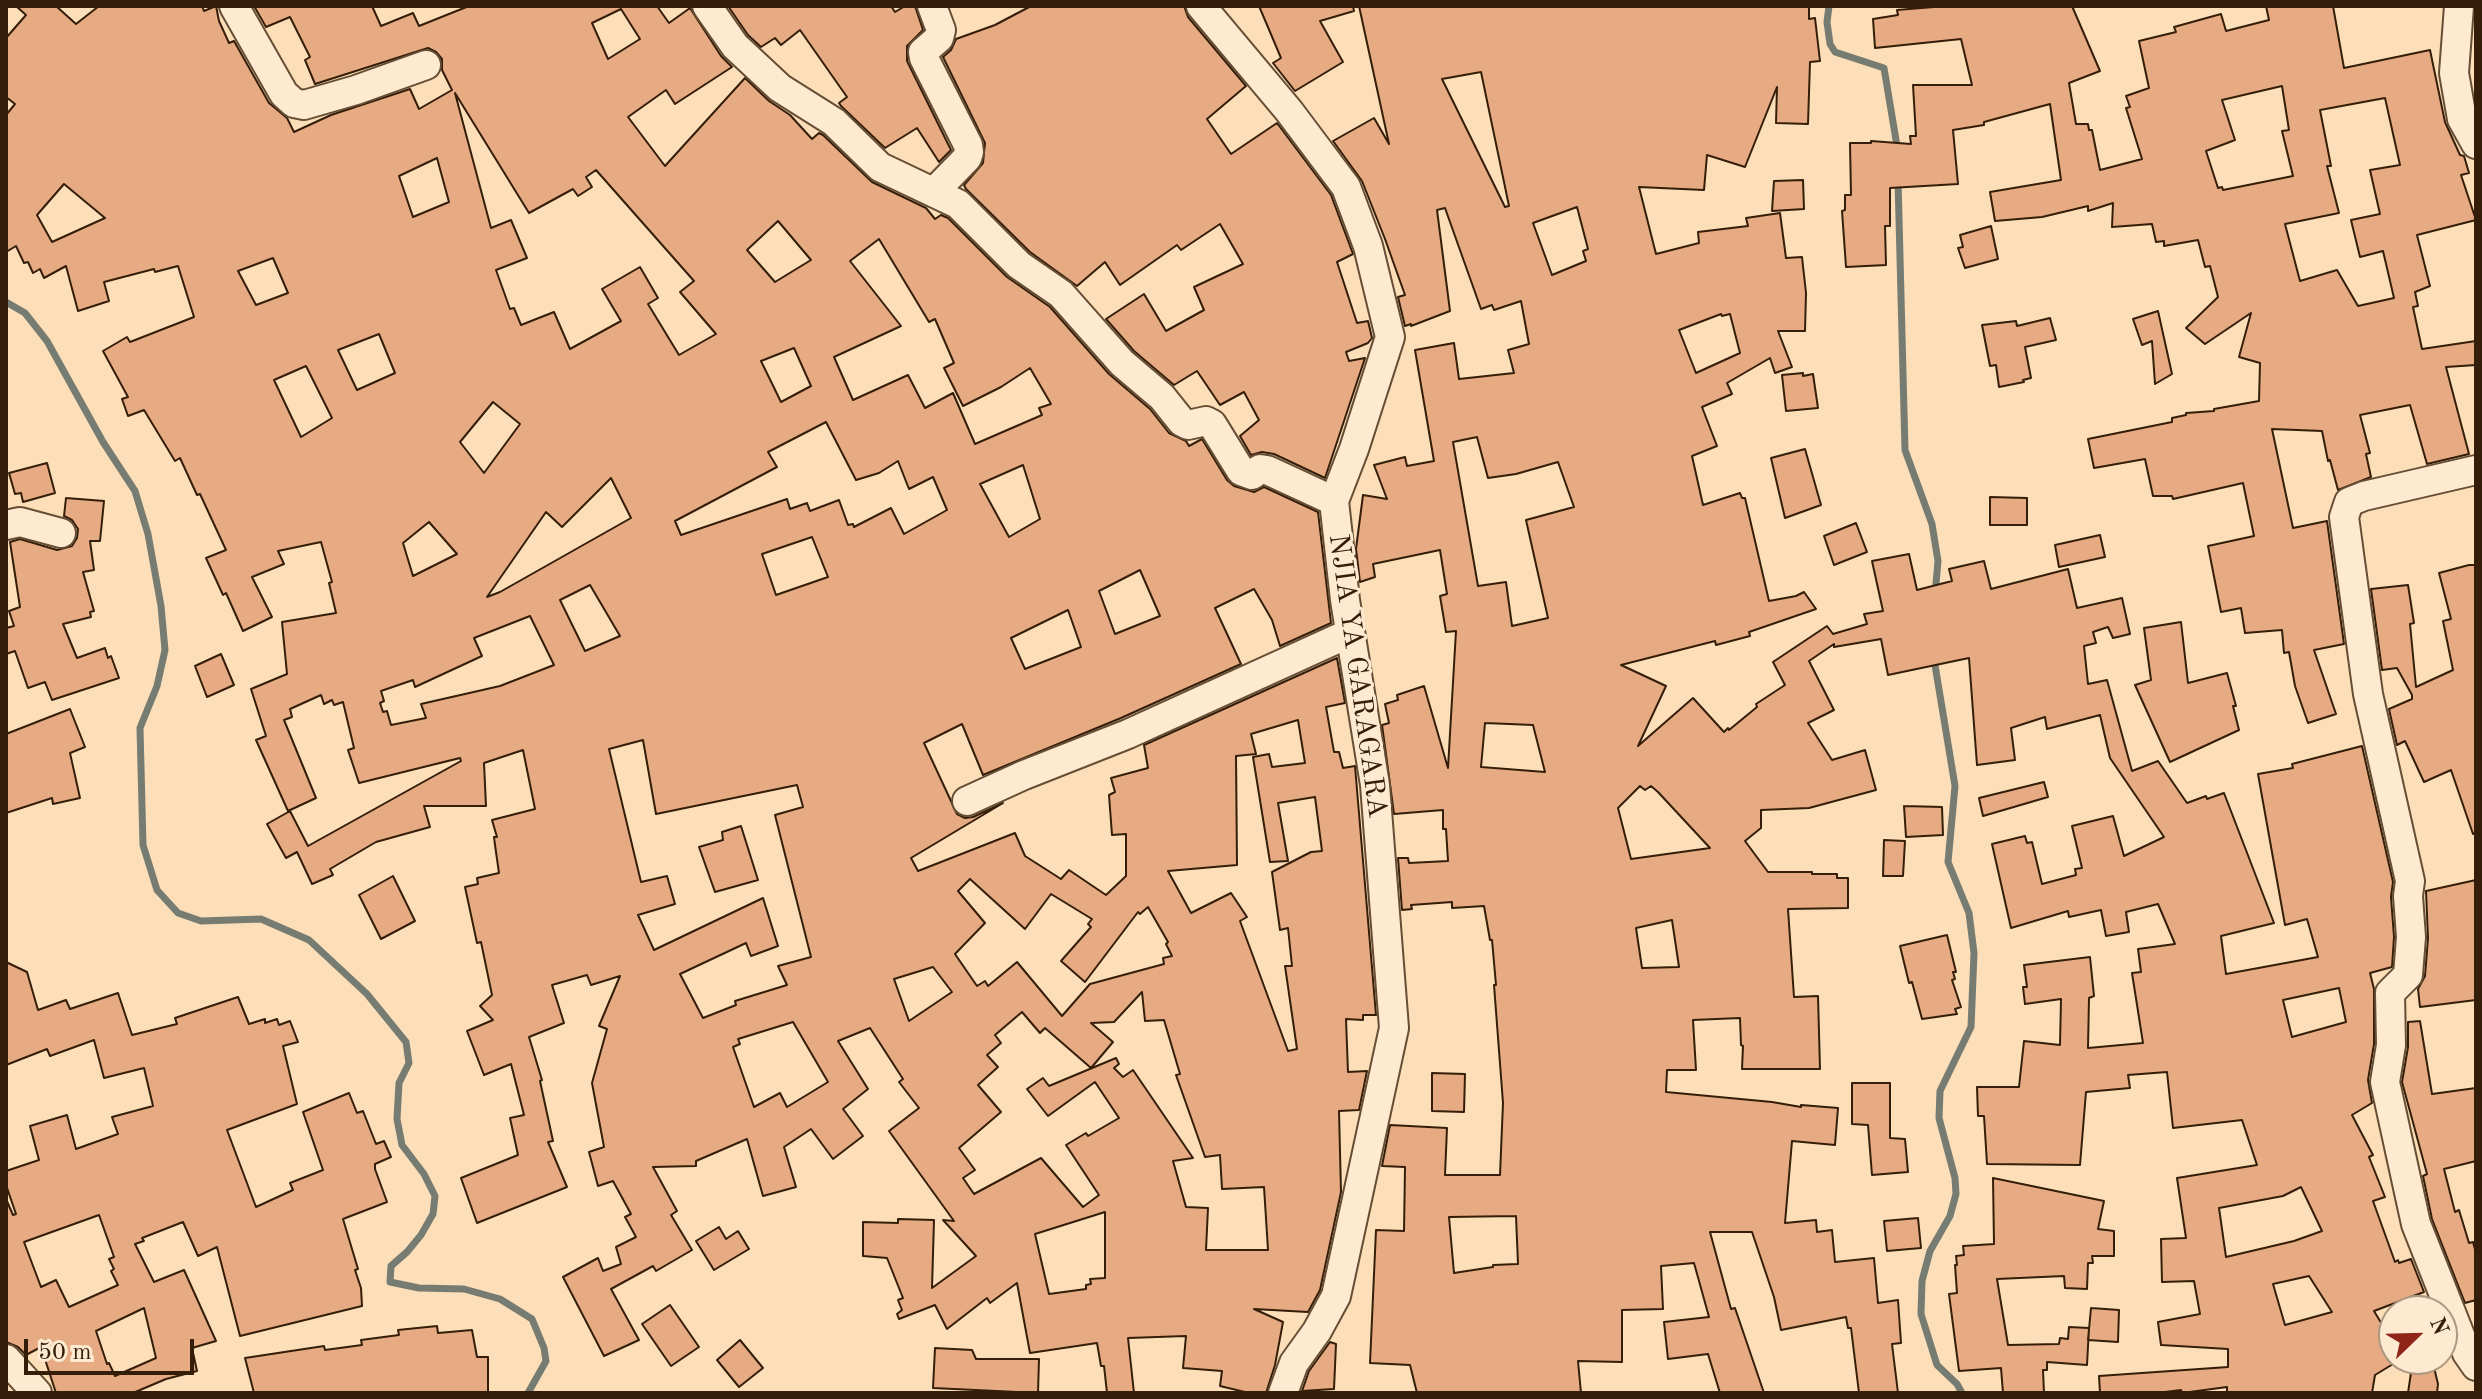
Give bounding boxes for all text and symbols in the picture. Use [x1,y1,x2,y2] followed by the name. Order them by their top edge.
[1320,532,1394,820] street label: NJIA YA GARAGARA
[2378,1295,2458,1375] north arrow
[2425,1314,2452,1338] text: N
[28,1323,198,1373] scale bar
[38,1341,92,1365] text: 50 m

